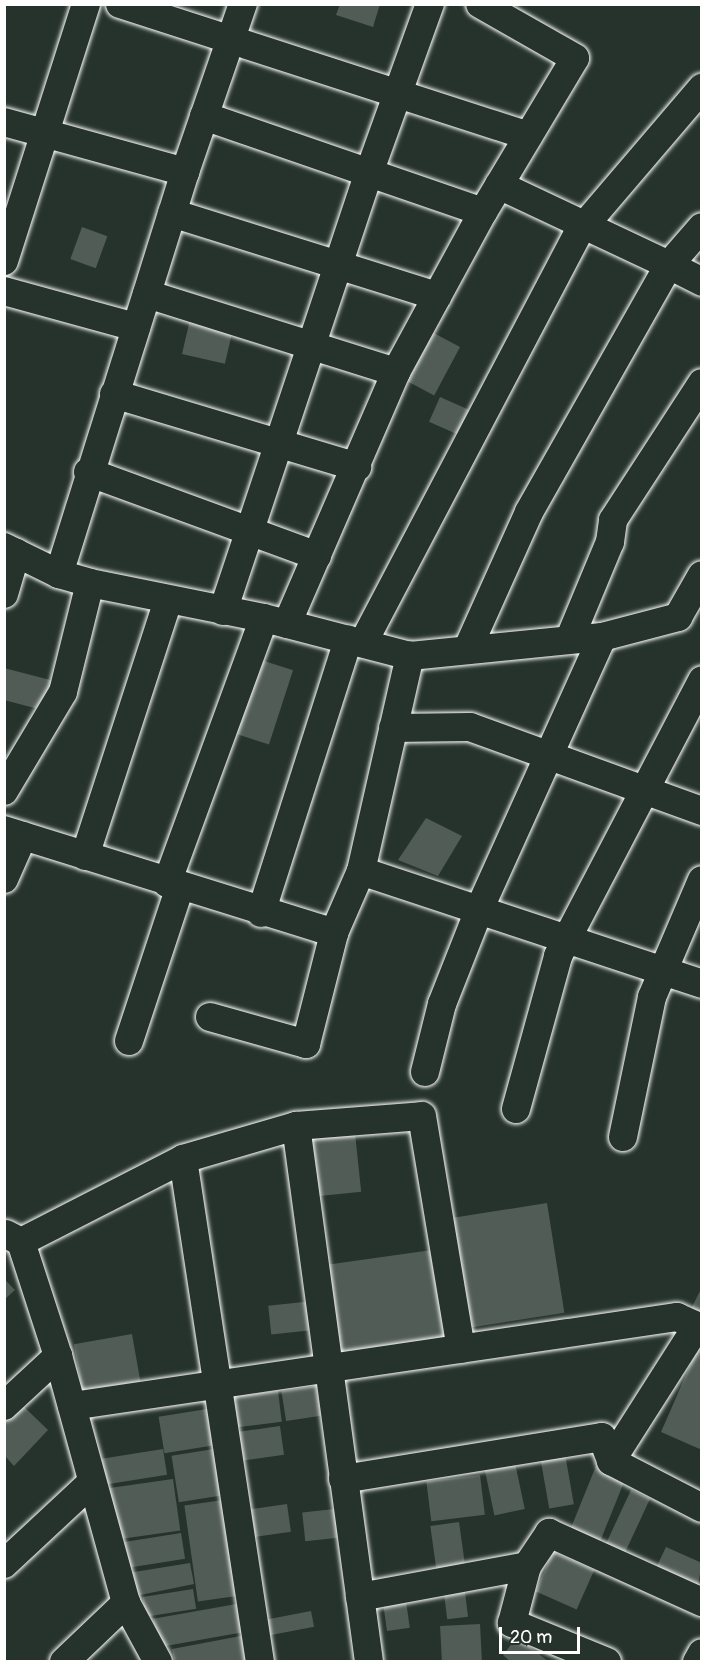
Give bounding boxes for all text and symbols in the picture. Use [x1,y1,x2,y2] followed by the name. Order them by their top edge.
[502,1615,583,1653] scale bar
[510,1626,552,1649] text: 20 m

